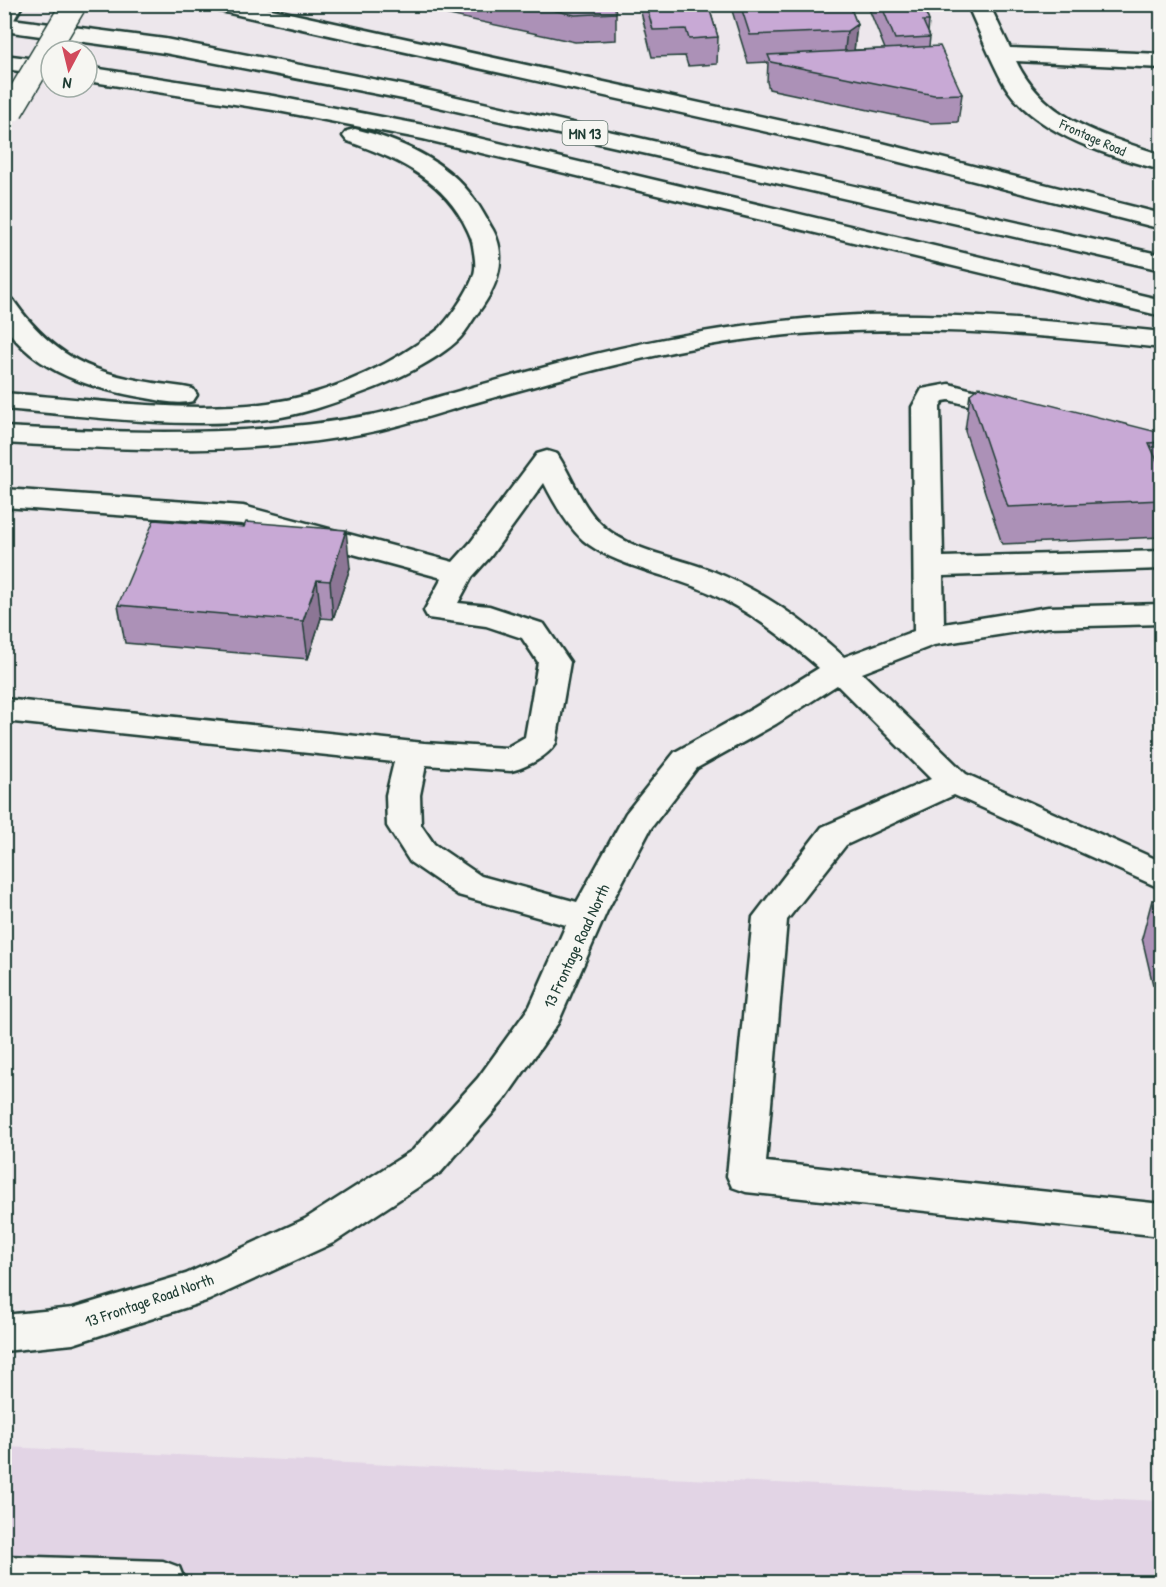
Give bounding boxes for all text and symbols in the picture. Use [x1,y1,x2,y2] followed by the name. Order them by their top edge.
[39,39,99,99] north arrow
[61,72,73,95] text: N
[1055,113,1130,161] street label: Frontage Road
[562,121,608,145] road number: MN 13
[538,880,615,1012] street label: 13 Frontage Road North
[82,1268,217,1332] street label: 13 Frontage Road North

